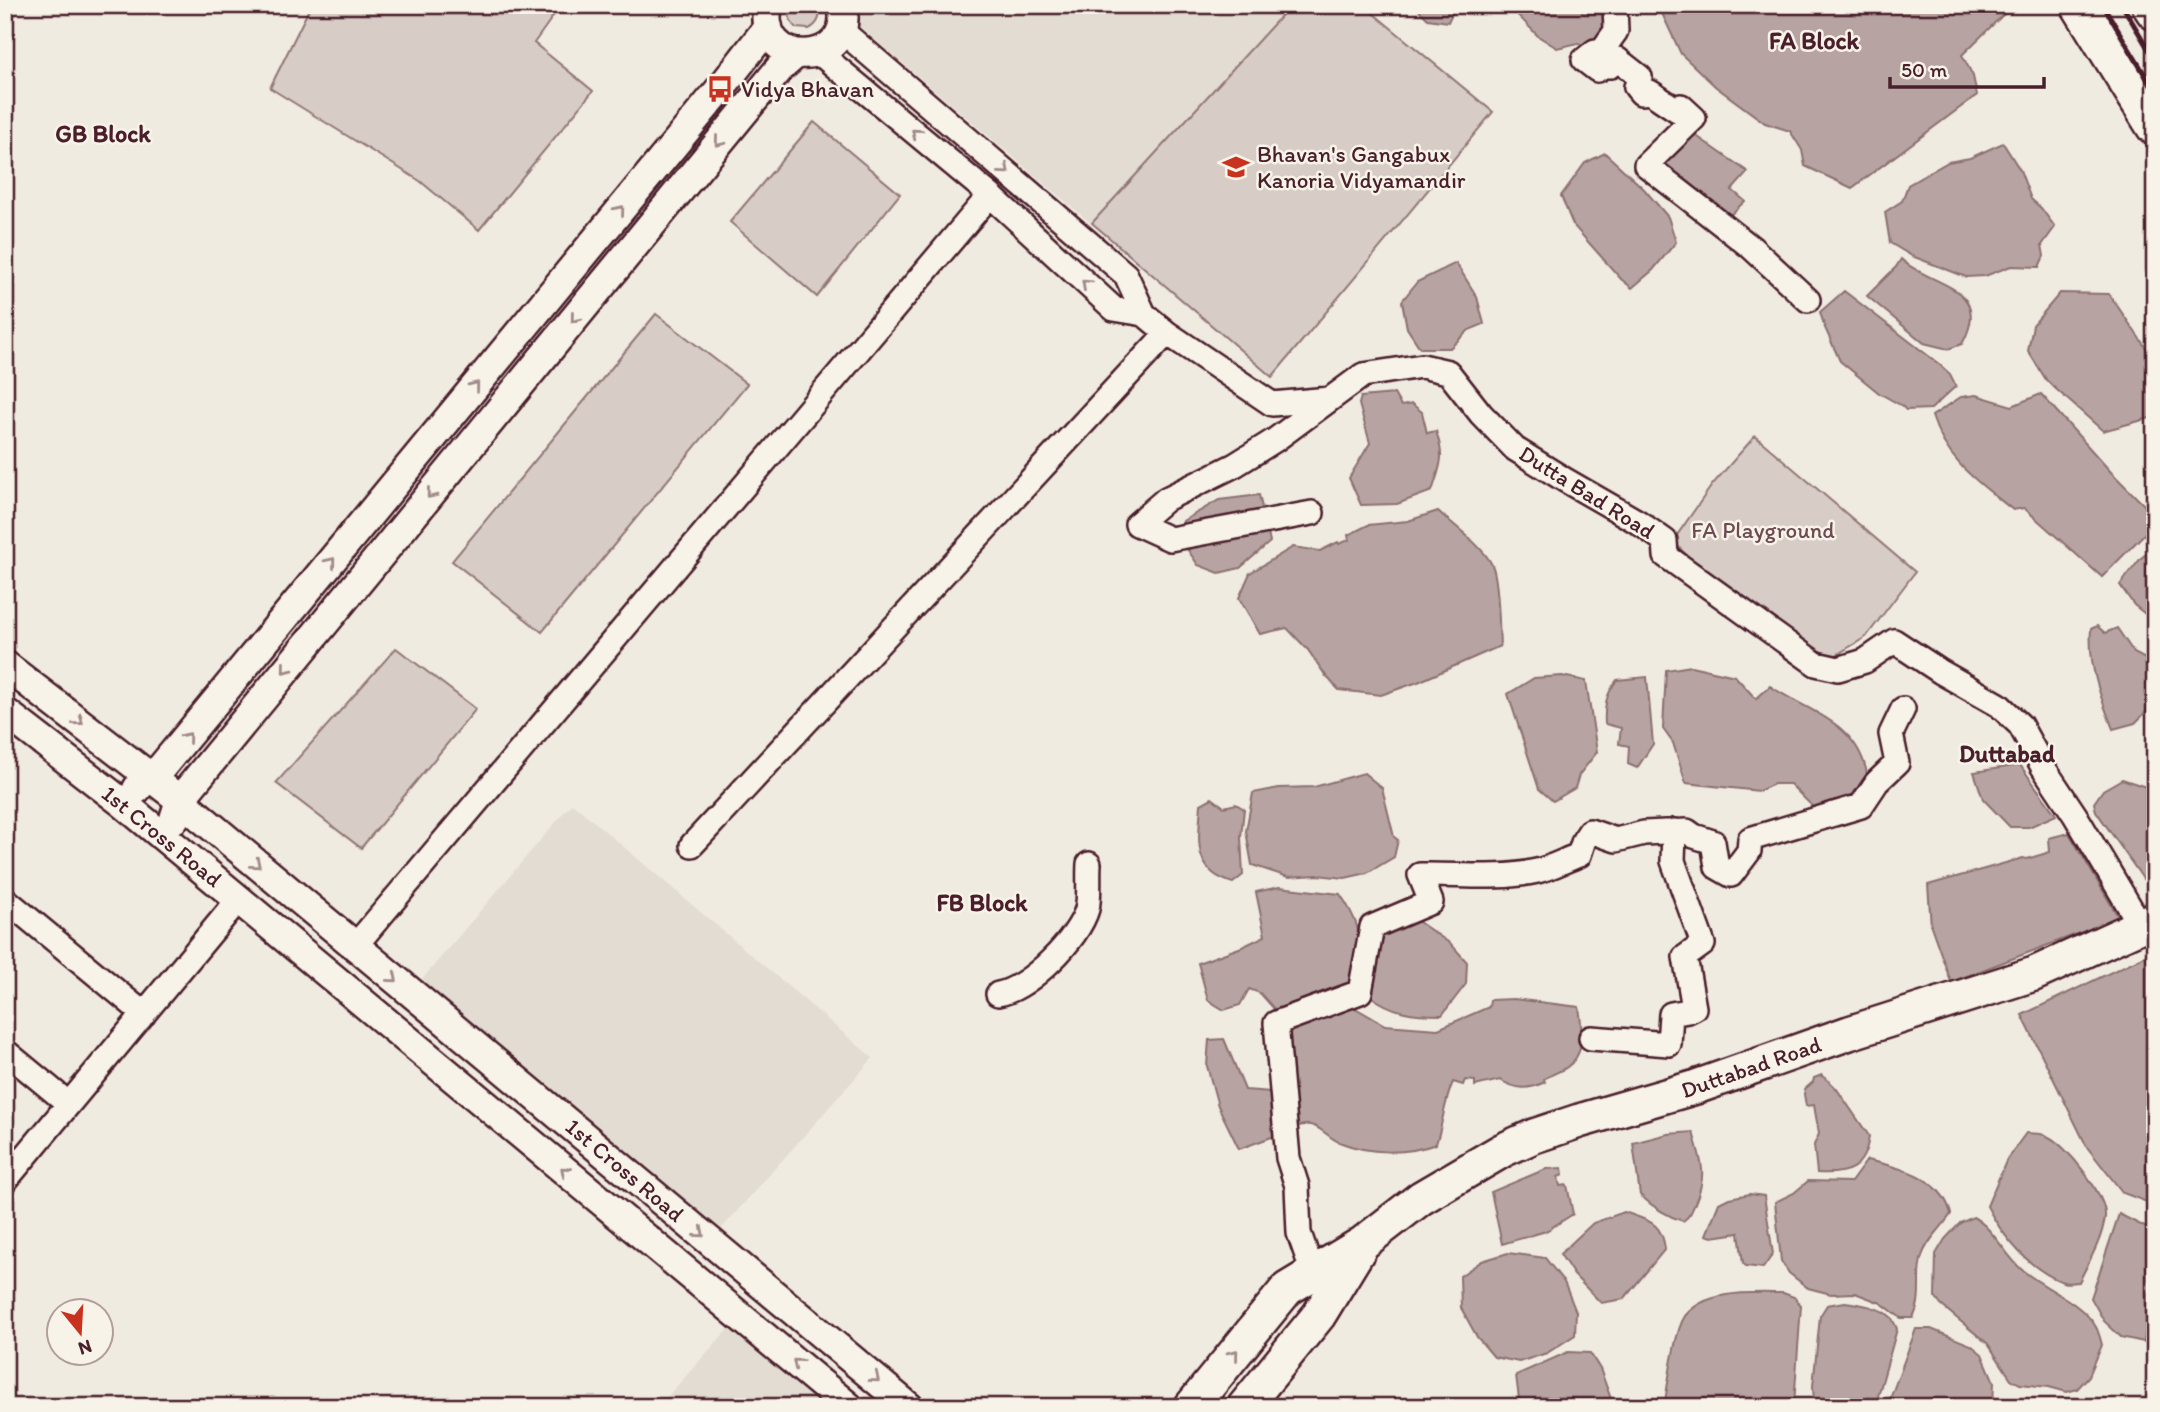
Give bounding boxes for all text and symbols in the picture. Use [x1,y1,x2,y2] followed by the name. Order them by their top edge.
[1769,26,1860,55] district label: FA Block
[1890,46,2044,90] scale bar
[1901,57,1948,82] text: 50 m
[705,74,735,104] bus stop icon: Vidya Bhavan
[741,75,874,103] place label: Vidya Bhavan
[55,119,151,148] district label: GB Block
[911,129,924,141] one-way arrow
[715,134,728,147] one-way arrow
[1257,140,1466,194] place label: Bhavan's Gangabux Kanoria Vidyamandir
[1221,152,1251,182] school or university icon: Bhavan's Gangabux Kanoria Vidyamandir
[996,162,1009,174] one-way arrow
[612,206,624,219] one-way arrow
[1081,279,1094,292] one-way arrow
[571,309,583,322] one-way arrow
[467,381,479,394] one-way arrow
[1514,439,1660,545] street label: Dutta Bad Road
[426,486,439,498] one-way arrow
[1691,516,1835,544] park label: FA Playground
[323,557,335,570] one-way arrow
[282,661,294,674] one-way arrow
[72,712,84,725] one-way arrow
[178,733,191,745] one-way arrow
[1959,739,2055,768] district label: Duttabad
[96,779,228,893] street label: 1st Cross Road
[248,856,261,868] one-way arrow
[936,888,1028,917] district label: FB Block
[385,969,398,982] one-way arrow
[1677,1030,1825,1104] street label: Duttabad Road
[560,1112,690,1228] street label: 1st Cross Road
[561,1166,573,1179] one-way arrow
[691,1225,704,1237] one-way arrow
[46,1296,116,1366] north arrow
[75,1335,95,1361] text: N
[1226,1349,1238,1362] one-way arrow
[792,1359,805,1371] one-way arrow
[866,1370,879,1382] one-way arrow

